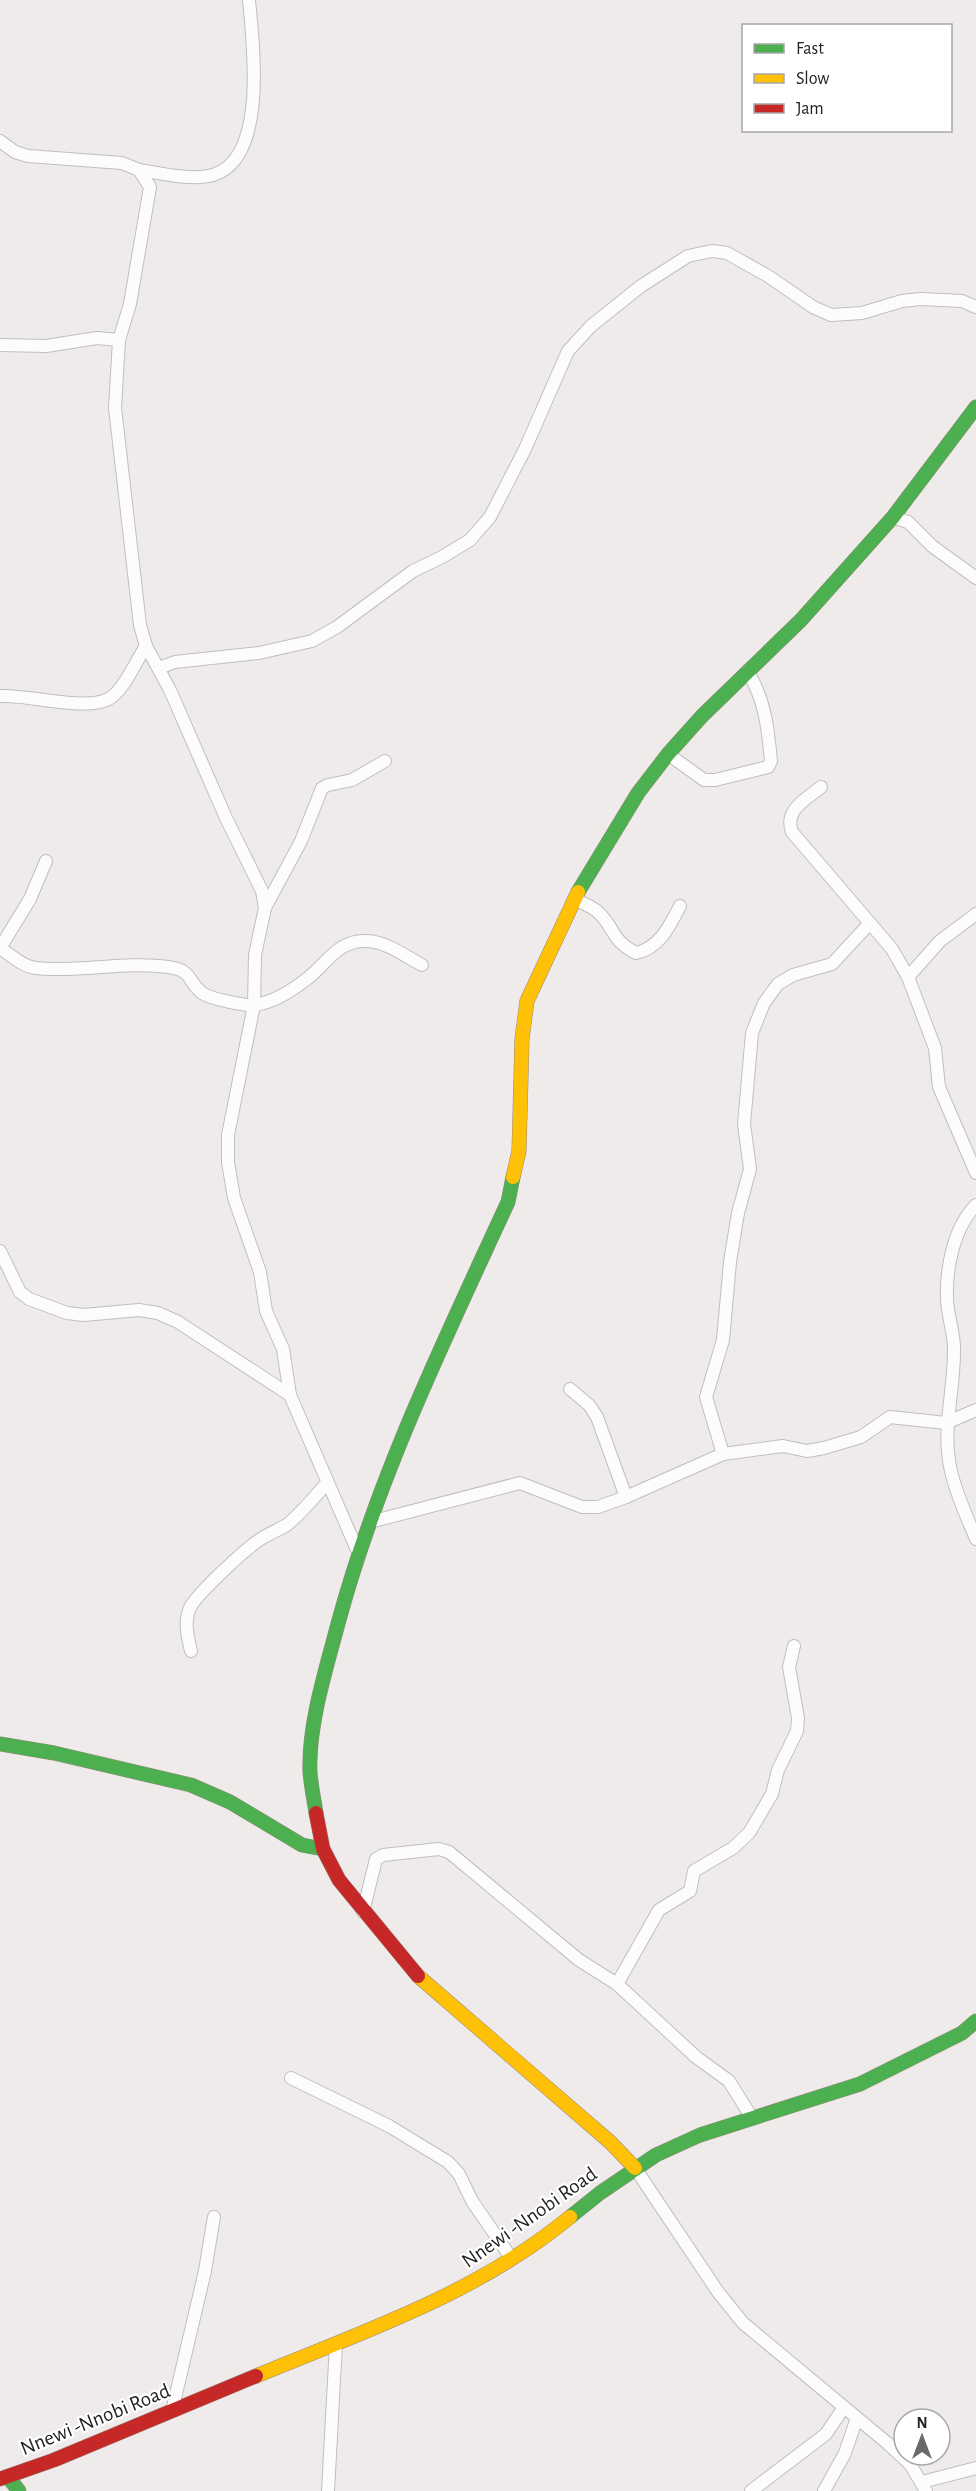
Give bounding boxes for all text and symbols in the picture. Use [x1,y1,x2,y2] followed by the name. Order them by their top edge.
[742,24,952,132] legend
[796,40,824,58] text: Fast
[796,70,829,88] text: Slow
[796,100,824,118] text: Jam
[458,2163,601,2272] street label: Nnewi -Nnobi Road
[17,2380,173,2459] street label: Nnewi -Nnobi Road
[892,2407,952,2467] north arrow
[916,2415,928,2431] text: N

